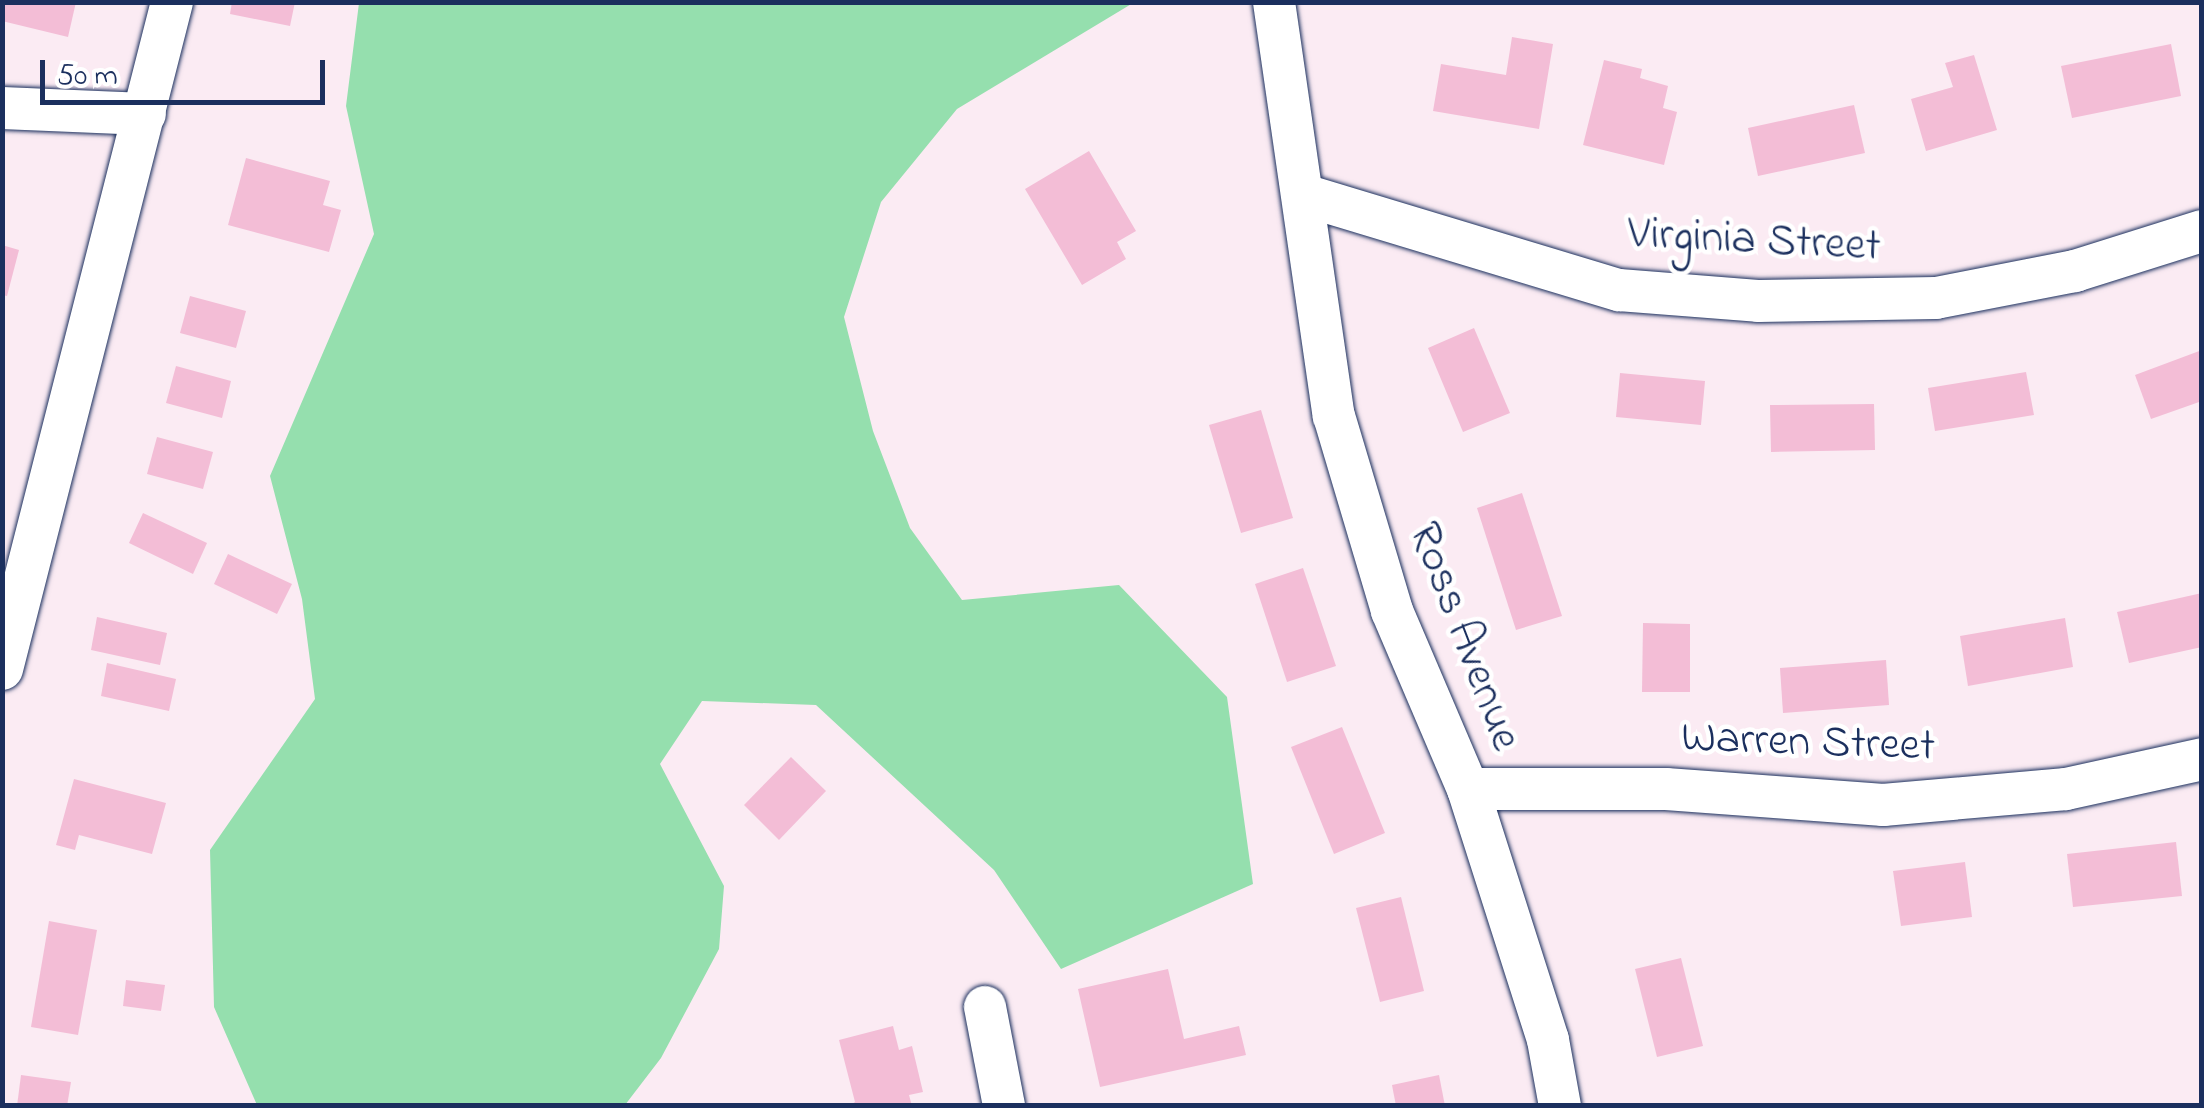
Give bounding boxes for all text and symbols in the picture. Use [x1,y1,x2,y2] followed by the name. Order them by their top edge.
[45,40,330,102] scale bar
[57,55,118,99] text: 50 m
[1626,208,1882,276] street label: Virginia Street
[1395,515,1531,759] street label: Ross Avenue
[1680,713,1936,775] street label: Warren Street

